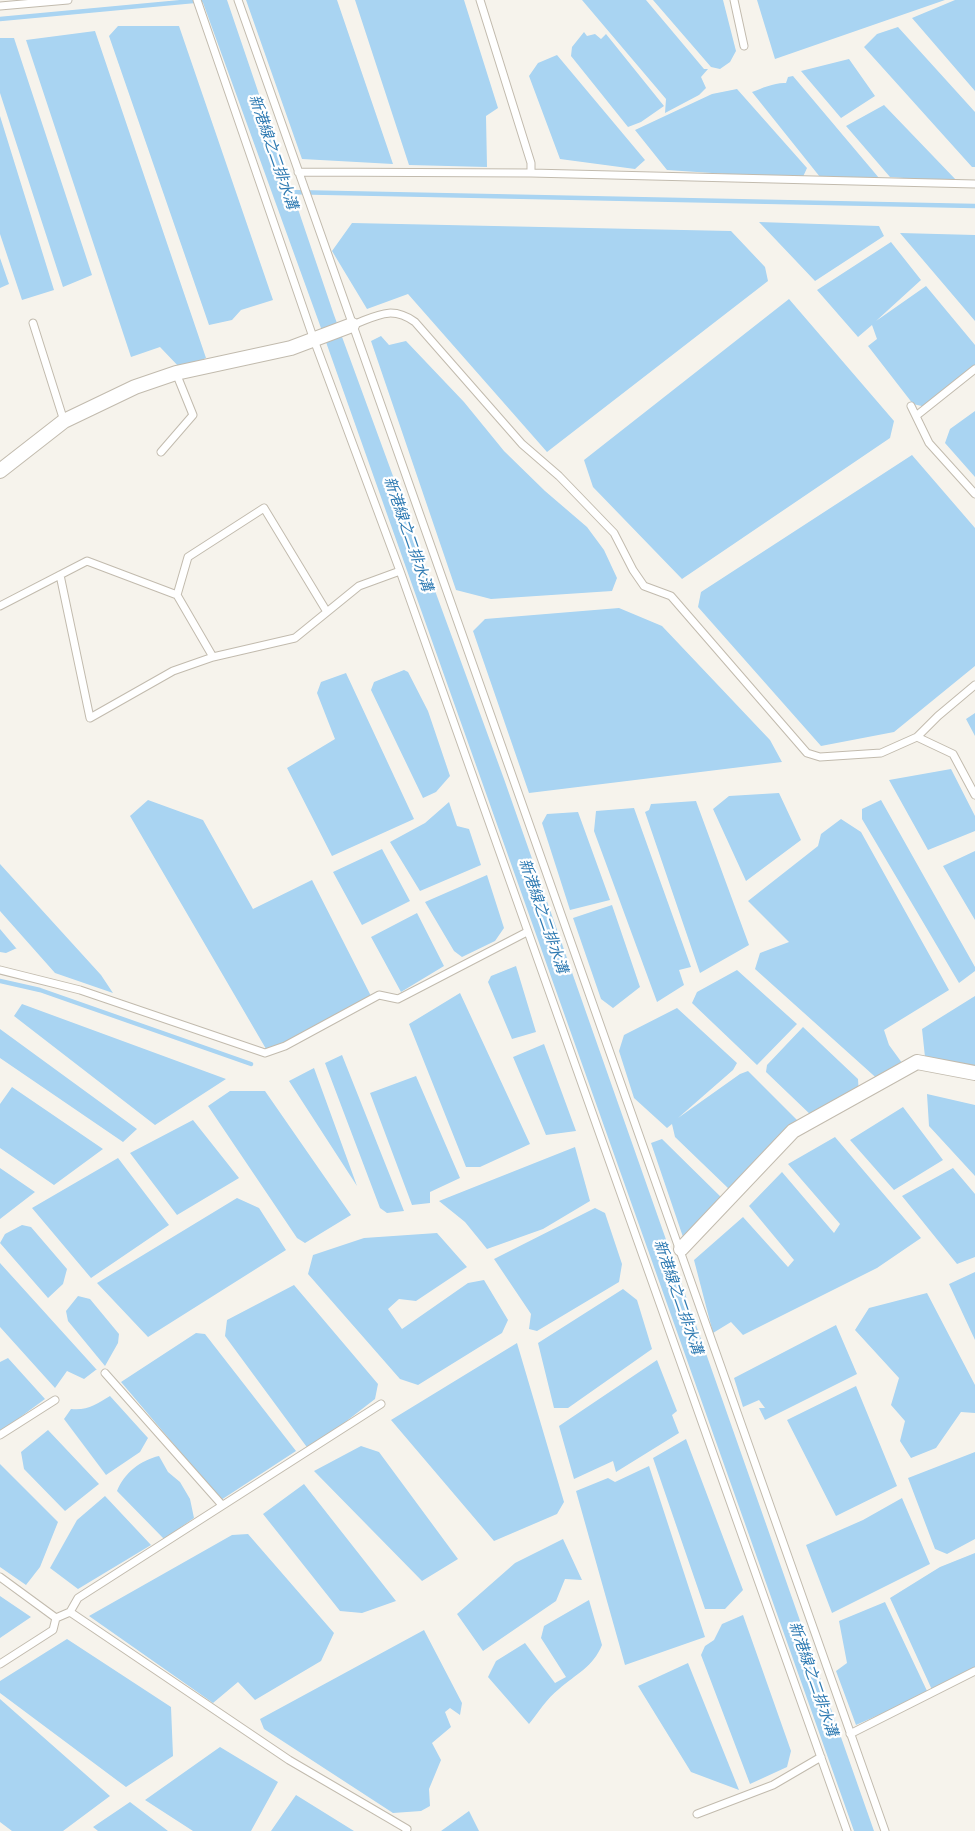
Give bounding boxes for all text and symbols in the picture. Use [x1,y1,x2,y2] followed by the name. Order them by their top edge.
[245,92,301,212] water label: 新港線之二排水溝
[380,474,436,594] water label: 新港線之二排水溝
[515,856,571,976] water label: 新港線之二排水溝
[650,1237,706,1357] water label: 新港線之二排水溝
[785,1619,841,1739] water label: 新港線之二排水溝

